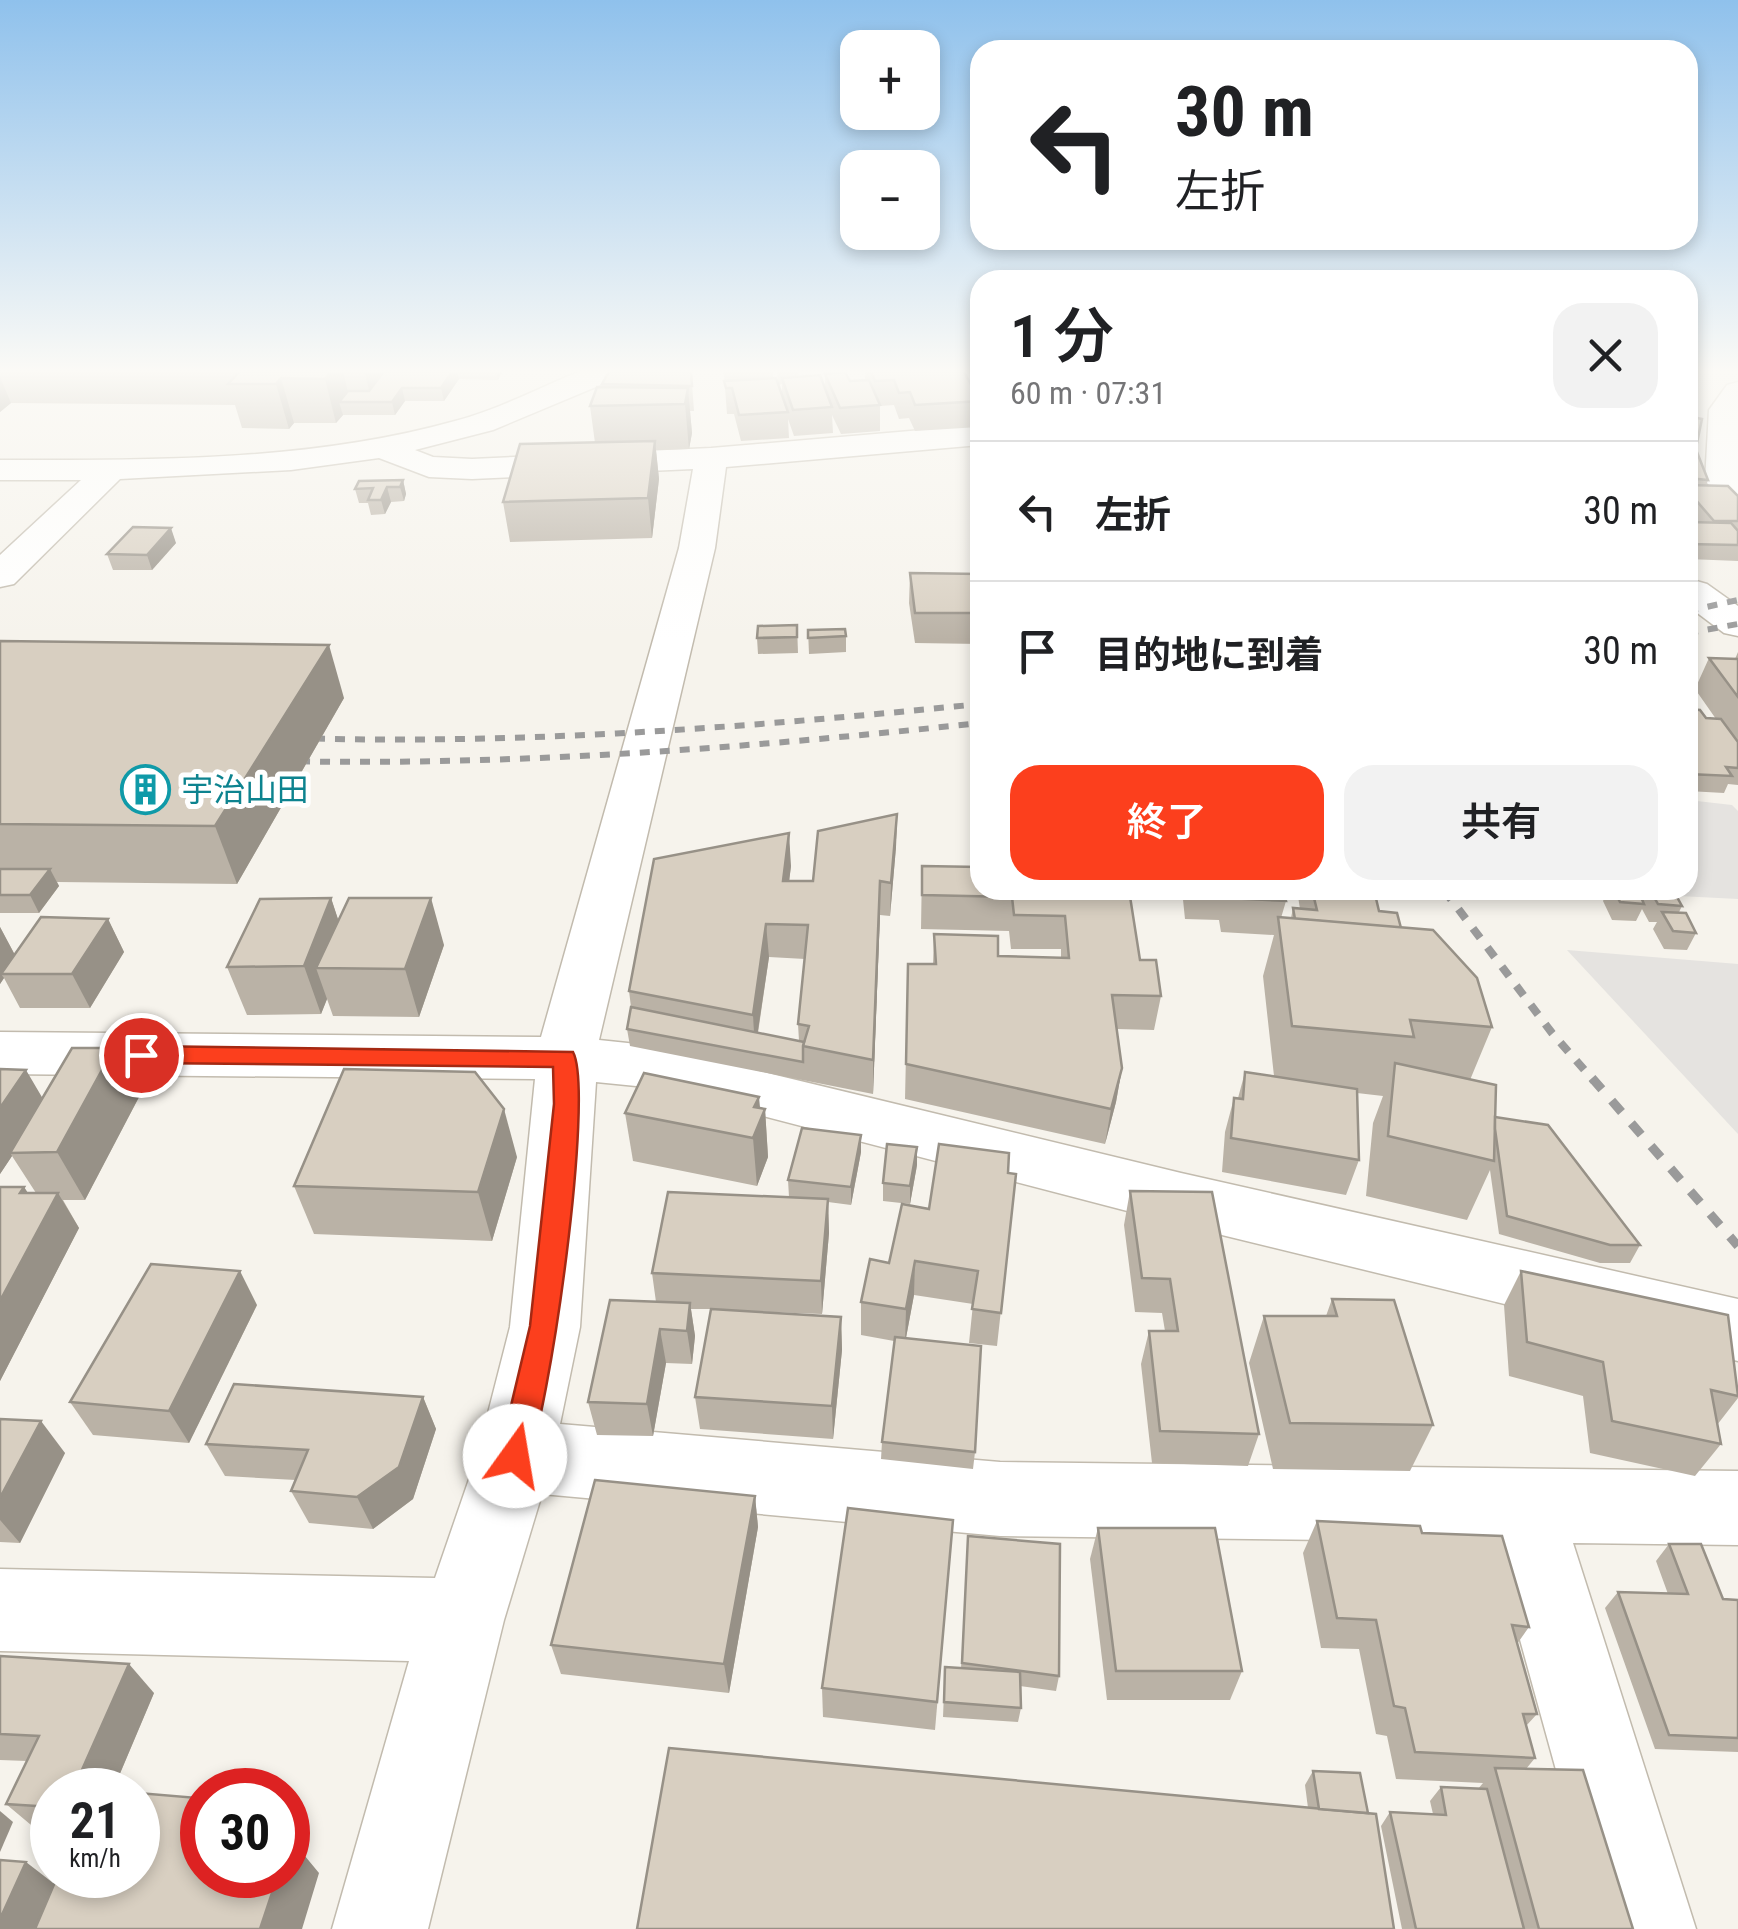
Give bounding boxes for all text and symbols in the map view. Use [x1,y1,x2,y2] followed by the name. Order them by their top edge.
[840,30,940,250] map controls
[840,30,940,130] button: +
[1175,71,1314,153] text: 30 m
[1010,80,1140,210] icon: left
[840,150,940,250] button: −
[1175,165,1265,218] text: 左折
[1010,301,1114,372] text: 1 分
[1553,303,1658,408] button: close
[1010,374,1166,412] text: 60 m · 07:31
[1010,484,1065,539] icon: left
[1583,489,1658,533] text: 30 m
[1095,493,1171,537] text: 左折
[1010,624,1065,679] icon: arrive
[1583,629,1658,673] text: 30 m
[1095,633,1323,677] text: 目的地に到着
[120,764,172,816] building icon: 宇治山田
[1010,765,1324,880] button: 終了
[1344,765,1658,880] button: 共有
[181,771,309,809] place label: 宇治山田
[99,1013,184,1098] pin
[114,1028,169,1083] icon: arrive
[463,1404,567,1508] position arrow
[180,1768,310,1898] speed limit sign: 30
[70,1792,120,1850] text: 21
[69,1844,121,1873] text: km/h

